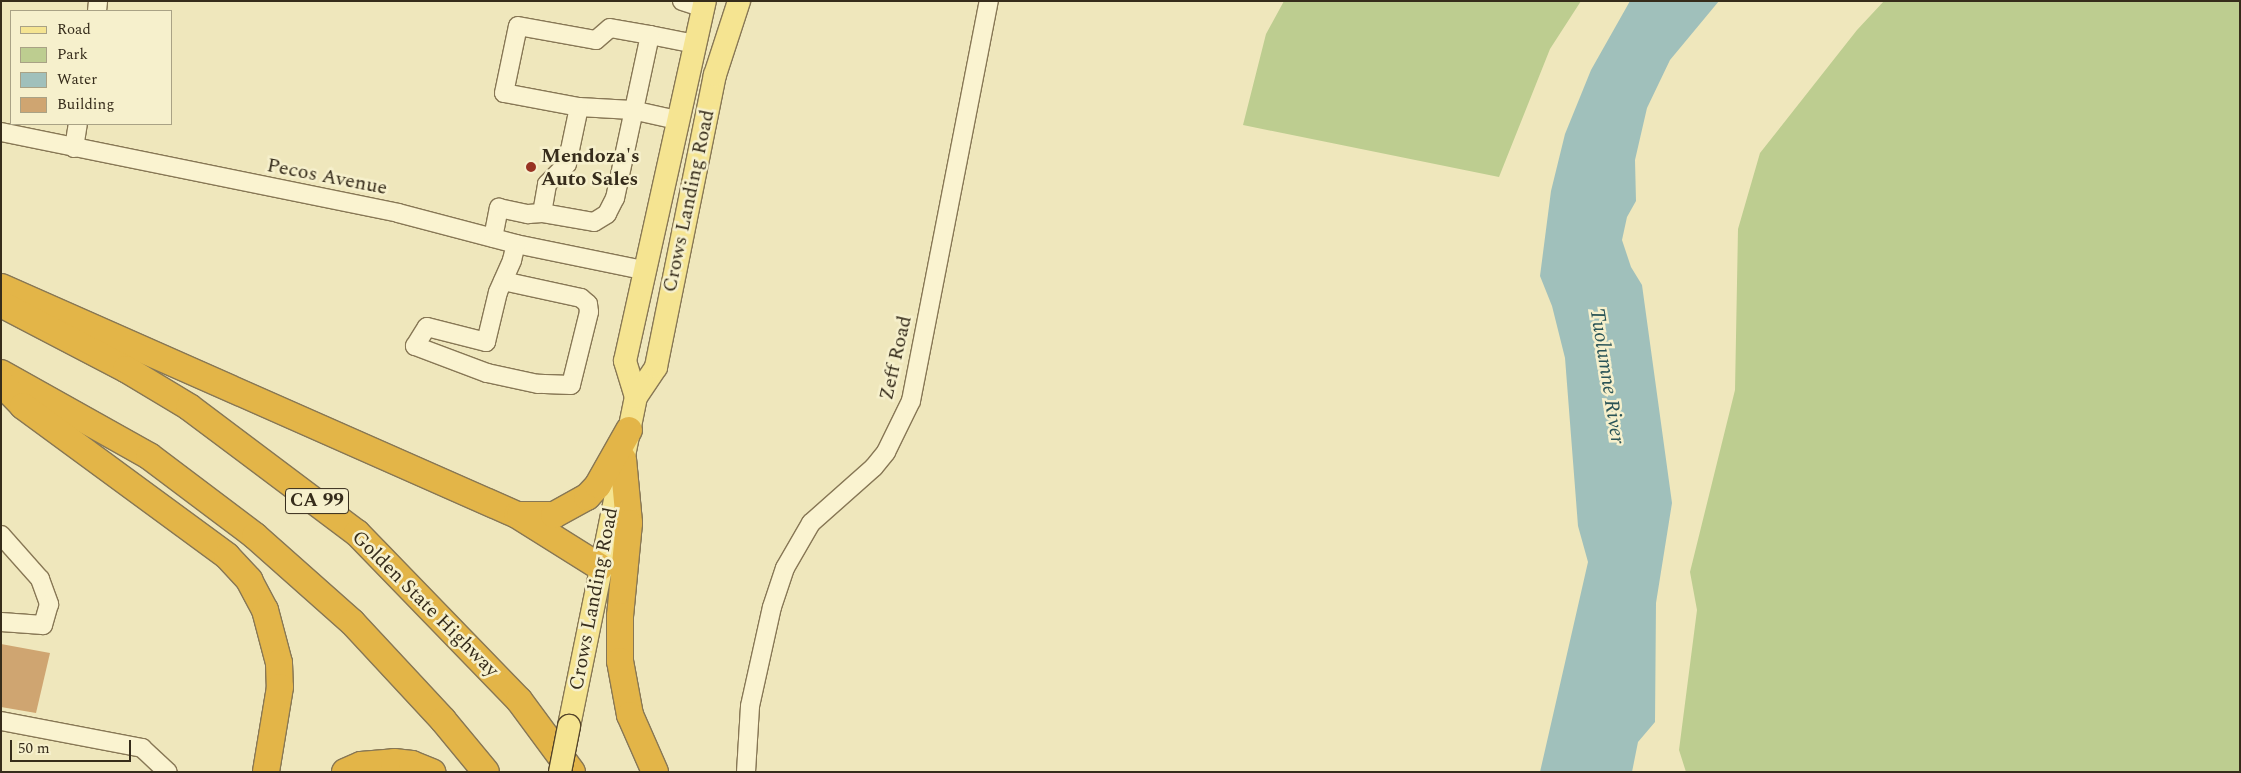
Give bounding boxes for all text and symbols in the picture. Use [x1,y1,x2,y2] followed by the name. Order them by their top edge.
[10,10,172,125] legend
[57,18,91,41] text: Road
[57,43,88,66] text: Park
[57,68,97,91] text: Water
[57,93,114,116] text: Building
[658,108,720,294] street label: Crows Landing Road
[541,144,640,191] place label: Mendoza's Auto Sales
[265,154,389,200] street label: Pecos Avenue
[525,161,537,173] marker: Mendoza's Auto Sales
[1584,306,1630,446] water label: Tuolumne River
[875,313,917,403] street label: Zeff Road
[284,484,350,518] road number: CA 99
[564,505,624,693] street label: Crows Landing Road
[347,526,503,682] street label: Golden State Highway
[12,730,134,762] scale bar
[18,737,50,760] text: 50 m

